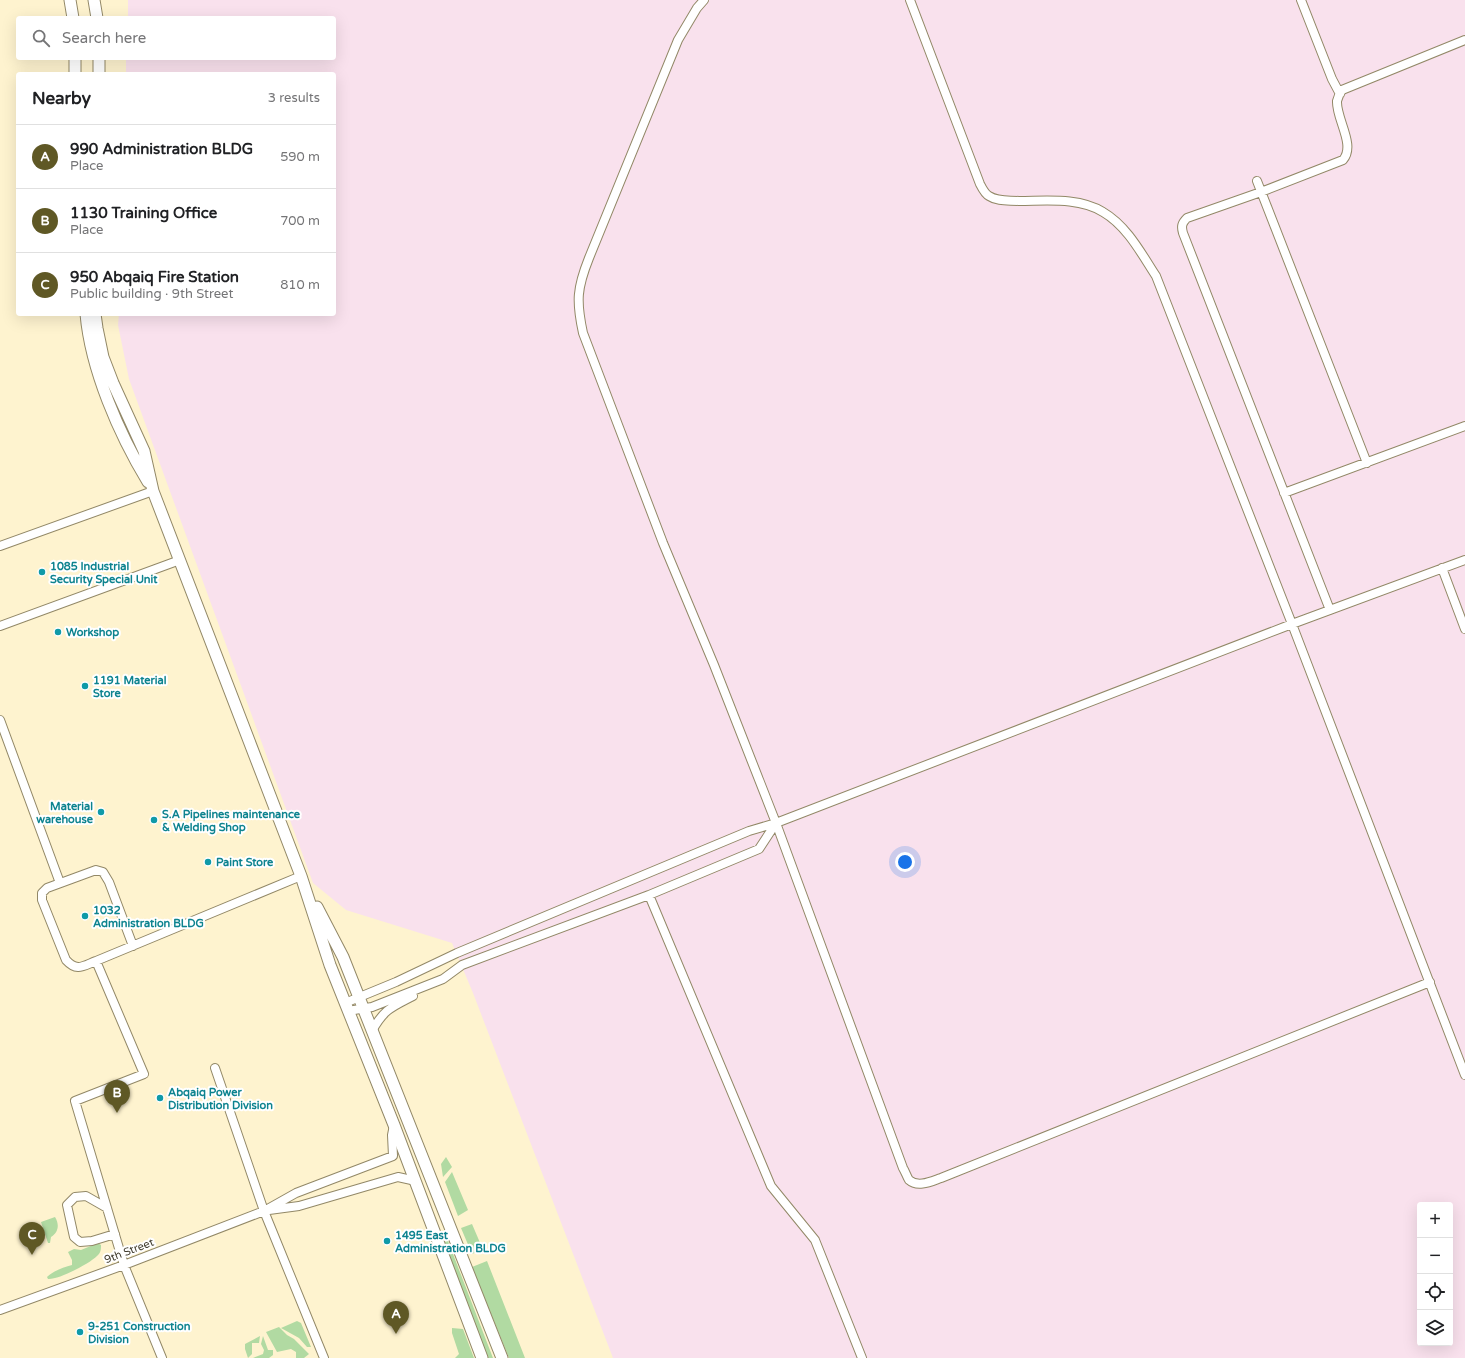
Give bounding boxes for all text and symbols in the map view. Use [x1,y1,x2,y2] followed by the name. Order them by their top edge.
[16,16,336,60] search box
[30,27,52,49] icon: search
[62,29,146,47] text: Search here
[32,88,91,109] text: Nearby
[268,90,320,106] text: 3 results
[70,140,253,158] text: 990 Administration BLDG
[40,149,50,165] text: A
[280,149,320,165] text: 590 m
[70,158,103,174] text: Place
[70,204,217,222] text: 1130 Training Office
[40,213,50,229] text: B
[280,213,320,229] text: 700 m
[70,222,103,238] text: Place
[70,268,239,286] text: 950 Abqaiq Fire Station
[40,277,50,293] text: C
[280,277,320,293] text: 810 m
[70,286,233,302] text: Public building · 9th Street
[50,560,158,587] place label: 1085 Industrial Security Special Unit
[37,567,47,577] marker: 1085 Industrial Security Special Unit
[66,626,119,640] place label: Workshop
[53,627,63,637] marker: Workshop
[93,674,167,700] place label: 1191 Material Store
[80,681,90,691] marker: 1191 Material Store
[36,800,94,826] place label: Material warehouse
[96,807,106,817] marker: Material warehouse
[162,808,301,835] place label: S.A Pipelines maintenance & Welding Shop
[149,815,159,825] marker: S.A Pipelines maintenance & Welding Shop
[895,852,915,872] your location
[216,856,274,869] place label: Paint Store
[203,857,213,867] marker: Paint Store
[93,904,204,930] place label: 1032 Administration BLDG
[80,911,90,921] marker: 1032 Administration BLDG
[104,1080,130,1113] pin: B
[168,1086,273,1112] place label: Abqaiq Power Distribution Division
[155,1093,165,1103] marker: Abqaiq Power Distribution Division
[1417,1202,1453,1346] map controls
[1417,1202,1453,1238] button: +
[19,1222,45,1255] pin: C
[395,1229,506,1255] place label: 1495 East Administration BLDG
[102,1236,156,1266] street label: 9th Street
[382,1236,392,1246] marker: 1495 East Administration BLDG
[1417,1238,1453,1274] button: −
[1417,1274,1453,1310] button: locate
[383,1301,409,1334] pin: A
[1417,1310,1453,1346] button: layers
[88,1320,191,1346] place label: 9-251 Construction Division
[75,1327,85,1337] marker: 9-251 Construction Division

